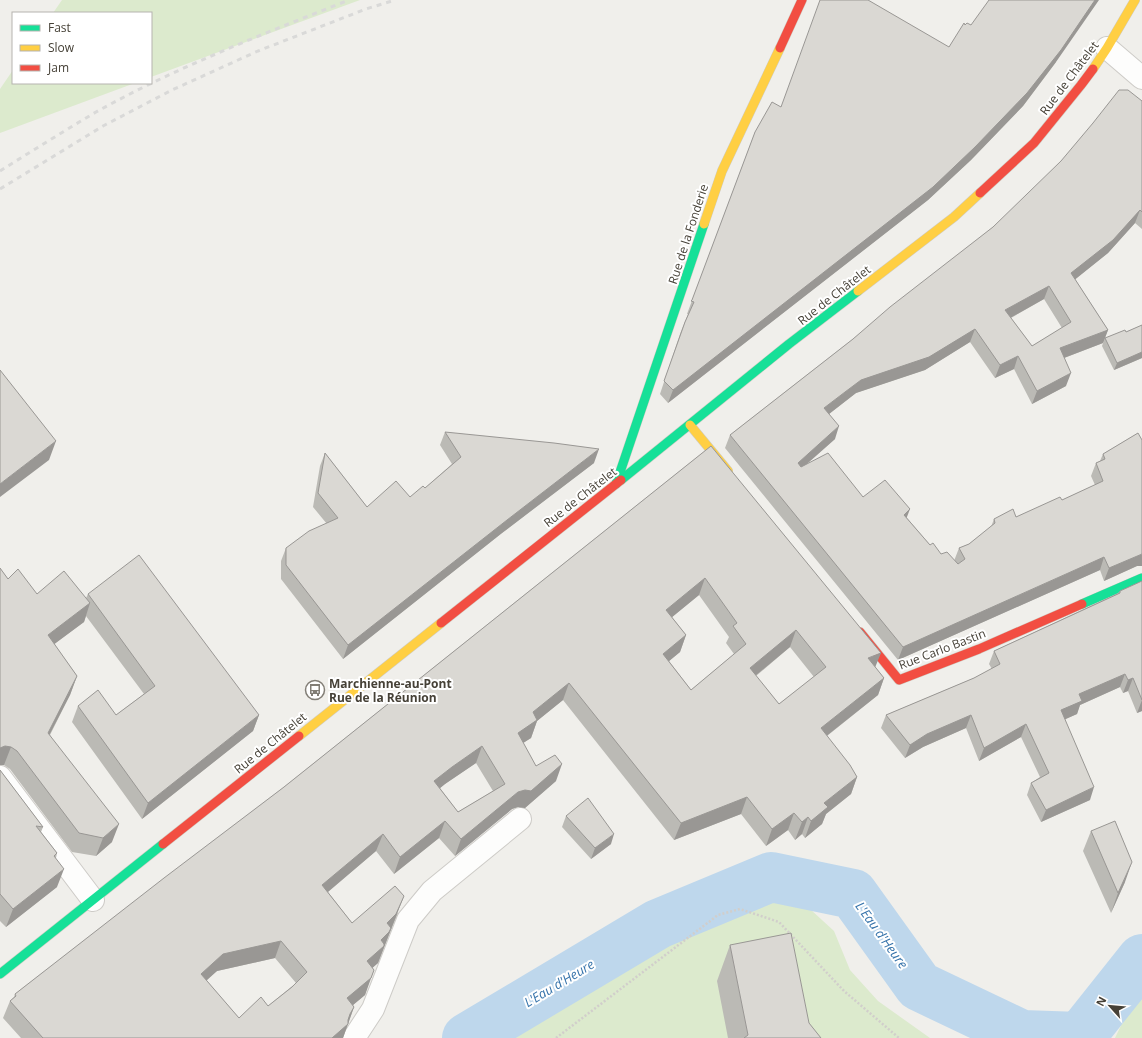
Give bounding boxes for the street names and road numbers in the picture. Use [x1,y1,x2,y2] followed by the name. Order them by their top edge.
[1036,38,1102,118] street label: Rue de Châtelet
[664,182,712,286] street label: Rue de la Fonderie
[794,261,874,329] street label: Rue de Châtelet
[540,463,620,531] street label: Rue de Châtelet
[896,625,988,673] street label: Rue Carlo Bastin
[230,709,310,777] street label: Rue de Châtelet

